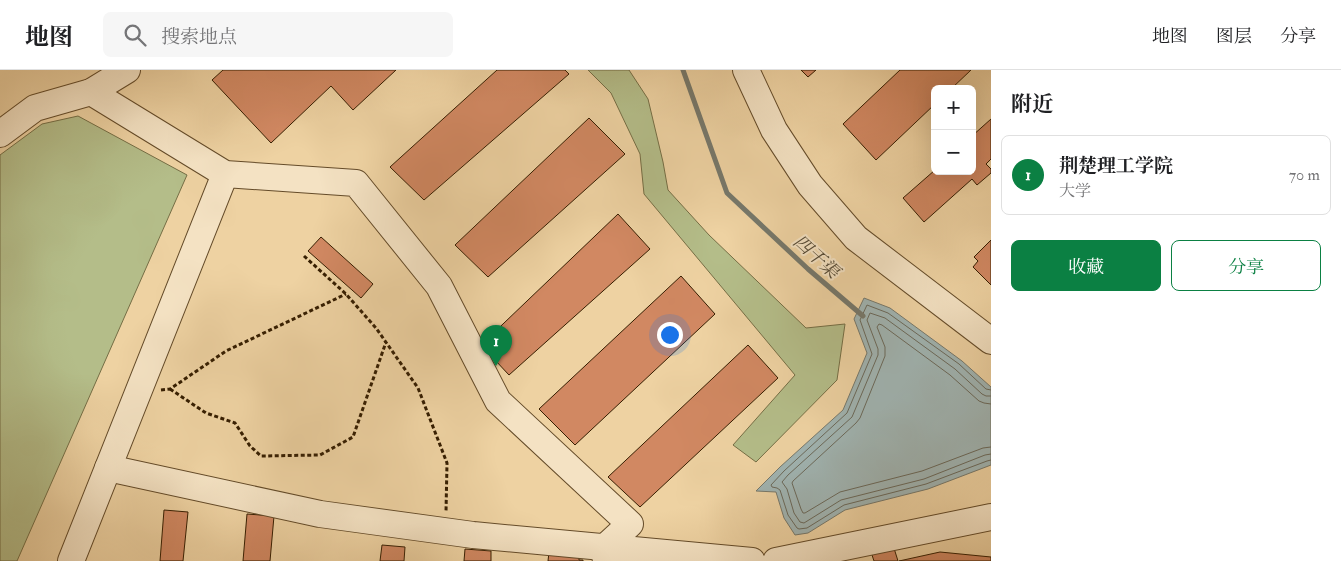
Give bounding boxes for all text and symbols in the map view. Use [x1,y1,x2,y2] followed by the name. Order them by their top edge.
[103,12,453,57] search box
[121,21,149,49] icon: search
[25,22,73,53] text: 地图
[161,25,237,49] text: 搜索地点
[1152,25,1188,48] text: 地图
[1216,25,1252,48] text: 图层
[1280,25,1316,48] text: 分享
[931,85,976,175] map controls
[931,85,976,130] button: +
[1011,91,1053,118] text: 附近
[931,130,976,175] button: −
[1059,154,1173,178] text: 荆楚理工学院
[1025,165,1031,185] text: 1
[1289,165,1320,185] text: 70 m
[1059,181,1091,201] text: 大学
[788,230,846,286] water label: 四干渠
[1011,240,1161,291] button: 收藏
[1171,240,1321,291] button: 分享
[657,322,683,348] your location
[480,325,512,366] pin: 1

